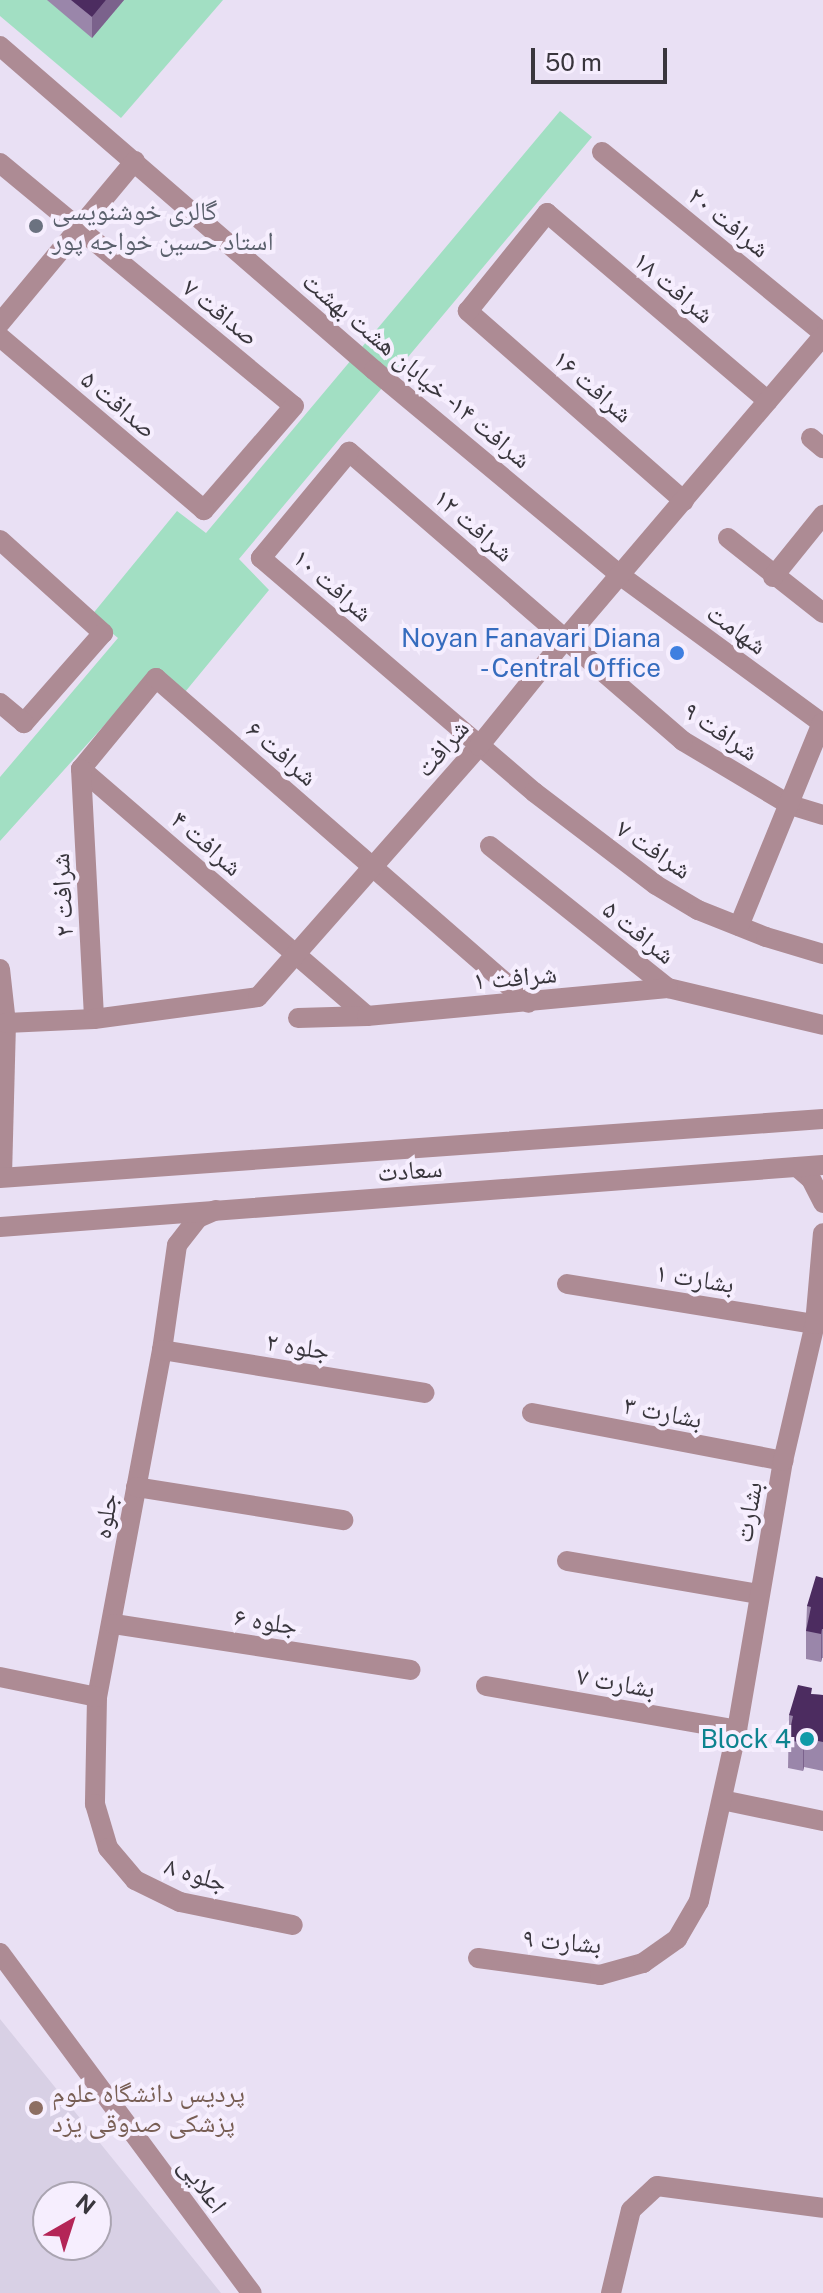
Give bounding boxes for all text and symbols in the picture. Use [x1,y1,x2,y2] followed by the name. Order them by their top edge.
[535,32,671,82] scale bar
[545,48,602,76] text: 50 m
[682,180,776,264] street label: شرافت ۲۰
[52,195,274,256] place label: گالری خوشنویسی استاد حسین خواجه پور
[27,217,45,235] marker: گالری خوشنویسی استاد حسین خواجه پور
[627,244,721,330] street label: شرافت ۱۸
[295,264,539,476] street label: شرافت ۱۴- خیابان هشت بهشت
[177,272,265,352] street label: صداقت ۷
[547,343,639,429] street label: شرافت ۱۶
[75,363,163,445] street label: صداقت ۵
[428,482,520,568] street label: شرافت ۱۲
[287,542,379,628] street label: شرافت ۱۰
[701,597,773,661] street label: شهامت
[401,622,661,684] place label: Noyan Fanavari Diana - Central Office
[668,644,686,662] marker: Noyan Fanavari Diana - Central Office
[677,695,765,767] street label: شرافت ۹
[409,713,475,783] street label: شرافت
[240,714,324,792] street label: شرافت ۶
[165,804,249,882] street label: شرافت ۴
[610,813,698,885] street label: شرافت ۷
[44,852,80,938] street label: شرافت ۲
[597,893,681,971] street label: شرافت ۵
[472,958,558,996] street label: شرافت ۱
[376,1152,444,1188] street label: سعادت
[654,1256,736,1300] street label: بشارت ۱
[264,1326,332,1366] street label: جلوه ۲
[621,1389,705,1435] street label: بشارت ۳
[727,1479,769,1545] street label: بشارت
[86,1491,124,1541] street label: جلوه
[232,1601,300,1641] street label: جلوه ۶
[574,1660,658,1704] street label: بشارت ۷
[700,1723,791,1755] place label: Block 4
[798,1730,816,1748] marker: Block 4
[161,1850,231,1898] street label: جلوه ۸
[521,1922,603,1960] street label: بشارت ۹
[52,2077,245,2138] place label: پردیس دانشگاه علوم پزشکی صدوقی یزد
[27,2099,45,2117] marker: پردیس دانشگاه علوم پزشکی صدوقی یزد
[172,2151,234,2219] street label: اعلایی
[32,2181,112,2261] north arrow
[71,2188,101,2219] text: N

